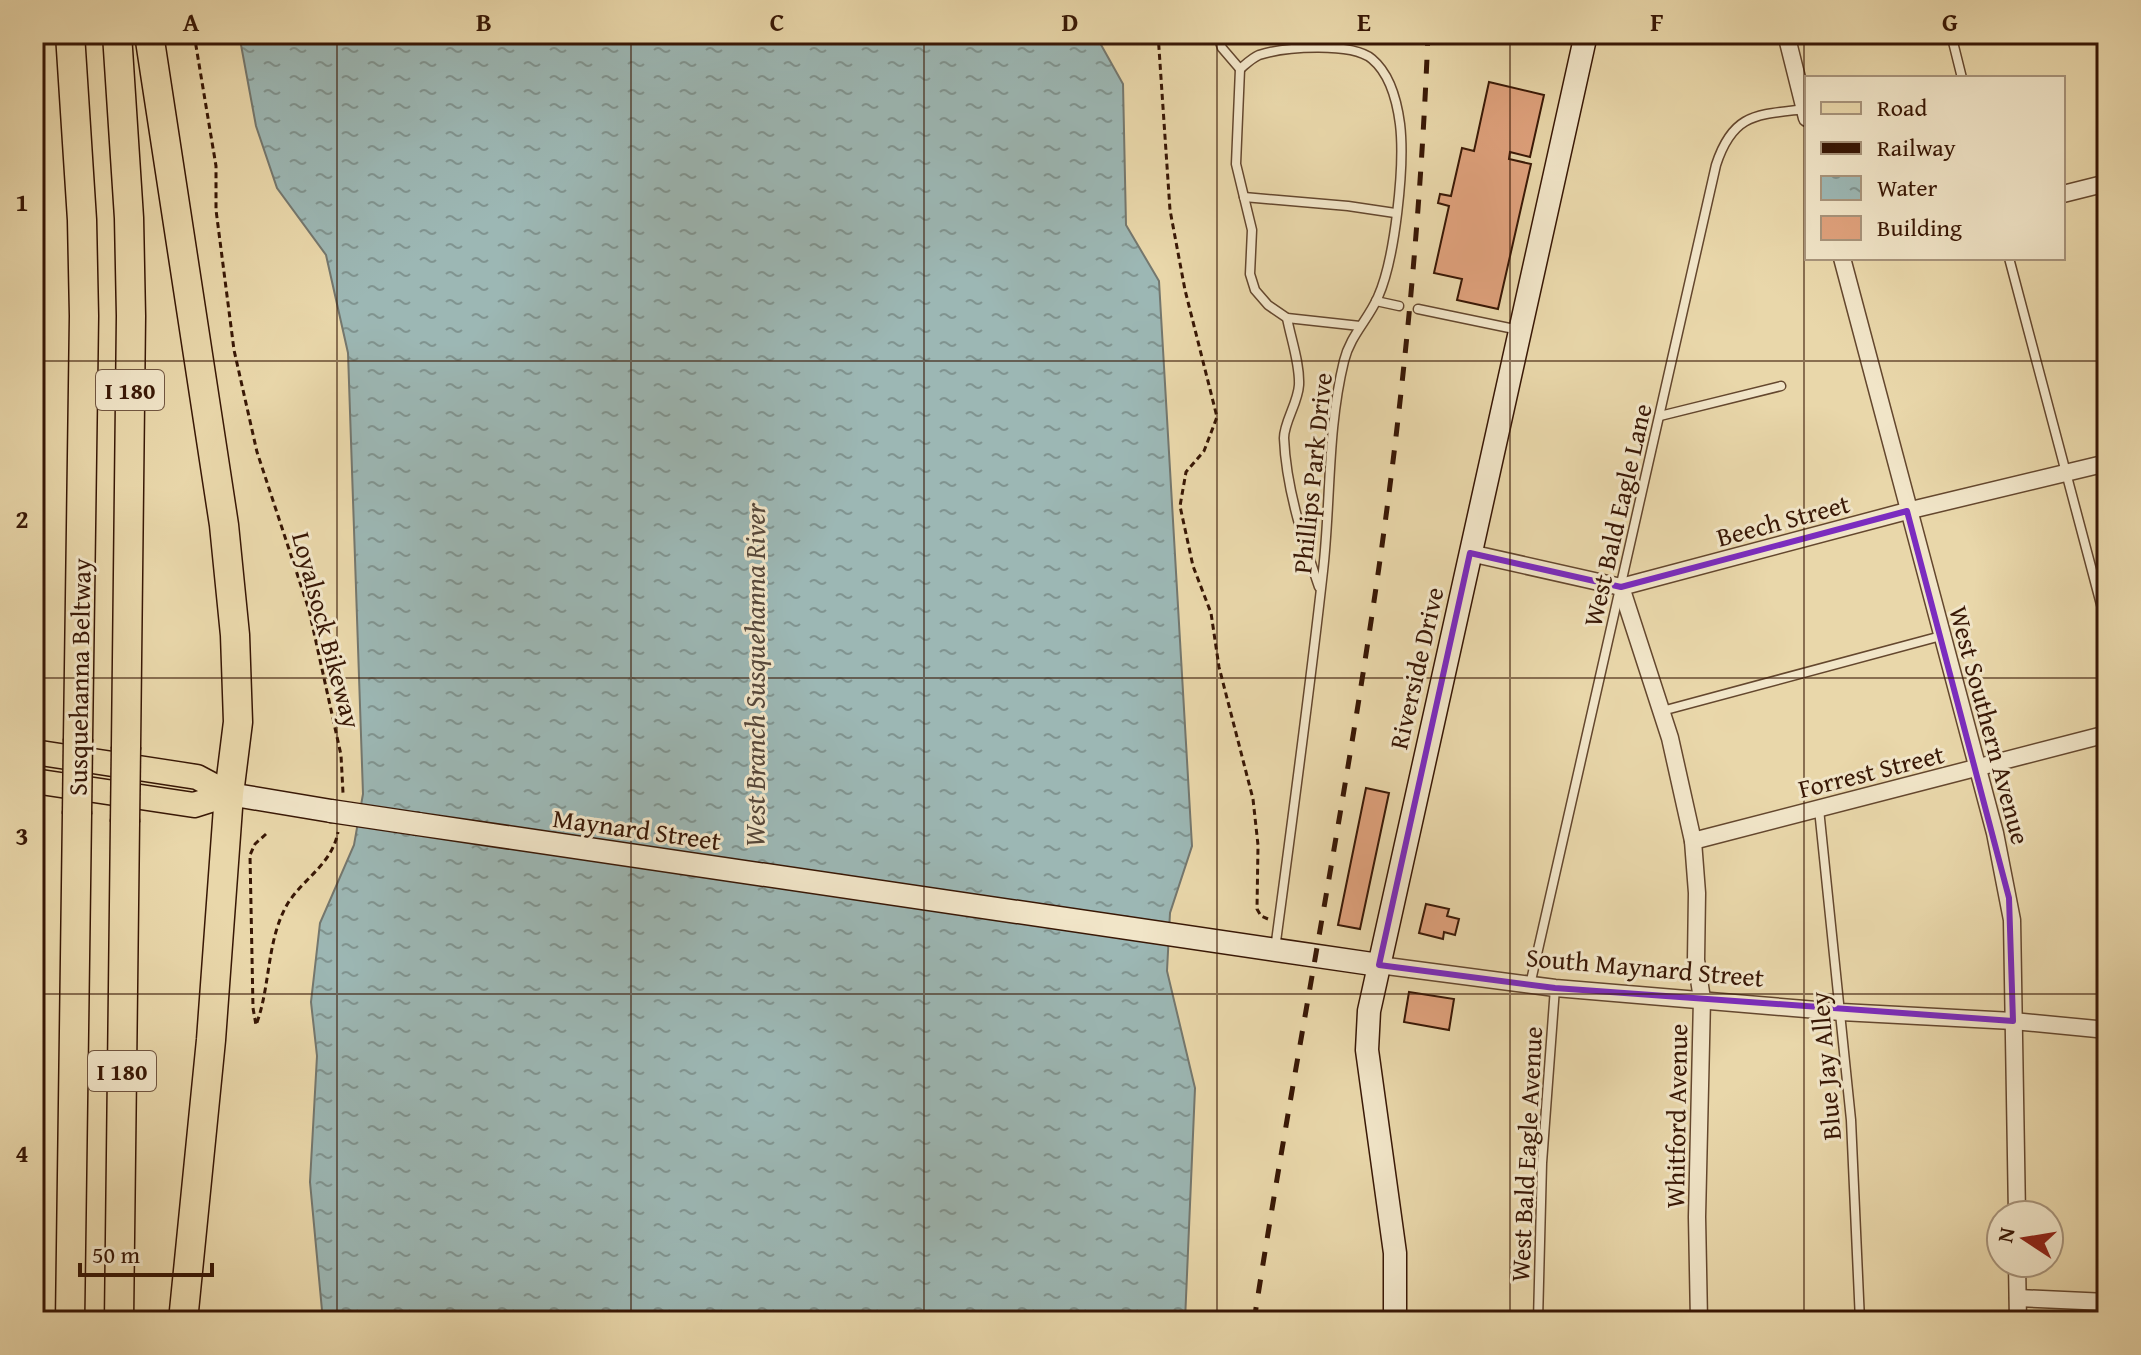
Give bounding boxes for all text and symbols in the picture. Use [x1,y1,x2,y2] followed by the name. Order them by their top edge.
[183,2,200,41] text: A
[476,2,492,41] text: B
[770,2,784,41] text: C
[1062,2,1078,41] text: D
[1357,2,1371,41] text: E
[1650,2,1664,41] text: F
[1942,2,1958,41] text: G
[1805,76,2065,260] legend
[1877,90,1927,125] text: Road
[1877,130,1956,165] text: Railway
[1877,170,1938,205] text: Water
[15,182,29,221] text: 1
[1877,210,1962,245] text: Building
[96,370,164,410] road number: I 180
[1282,370,1342,576] street label: Phillips Park Drive
[1572,400,1662,630] street label: West Bald Eagle Lane
[1712,484,1854,556] street label: Beech Street
[15,499,29,538] text: 2
[734,502,775,847] water label: West Branch Susquehanna River
[282,527,372,733] street label: Loyalsock Bikeway
[57,558,101,796] street label: Susquehanna Beltway
[1378,583,1454,753] street label: Riverside Drive
[1939,601,2041,849] street label: West Southern Avenue
[1794,734,1948,808] street label: Forrest Street
[550,798,724,860] street label: Maynard Street
[15,816,29,855] text: 3
[1524,937,1766,997] street label: South Maynard Street
[1799,990,1851,1142] street label: Blue Jay Alley
[1655,1023,1697,1209] street label: Whitford Avenue
[1500,1025,1552,1283] street label: West Bald Eagle Avenue
[88,1051,156,1091] road number: I 180
[15,1133,29,1172] text: 4
[1985,1199,2065,1279] north arrow
[1988,1224,2023,1245] text: N
[80,1227,212,1277] scale bar
[92,1237,140,1272] text: 50 m

